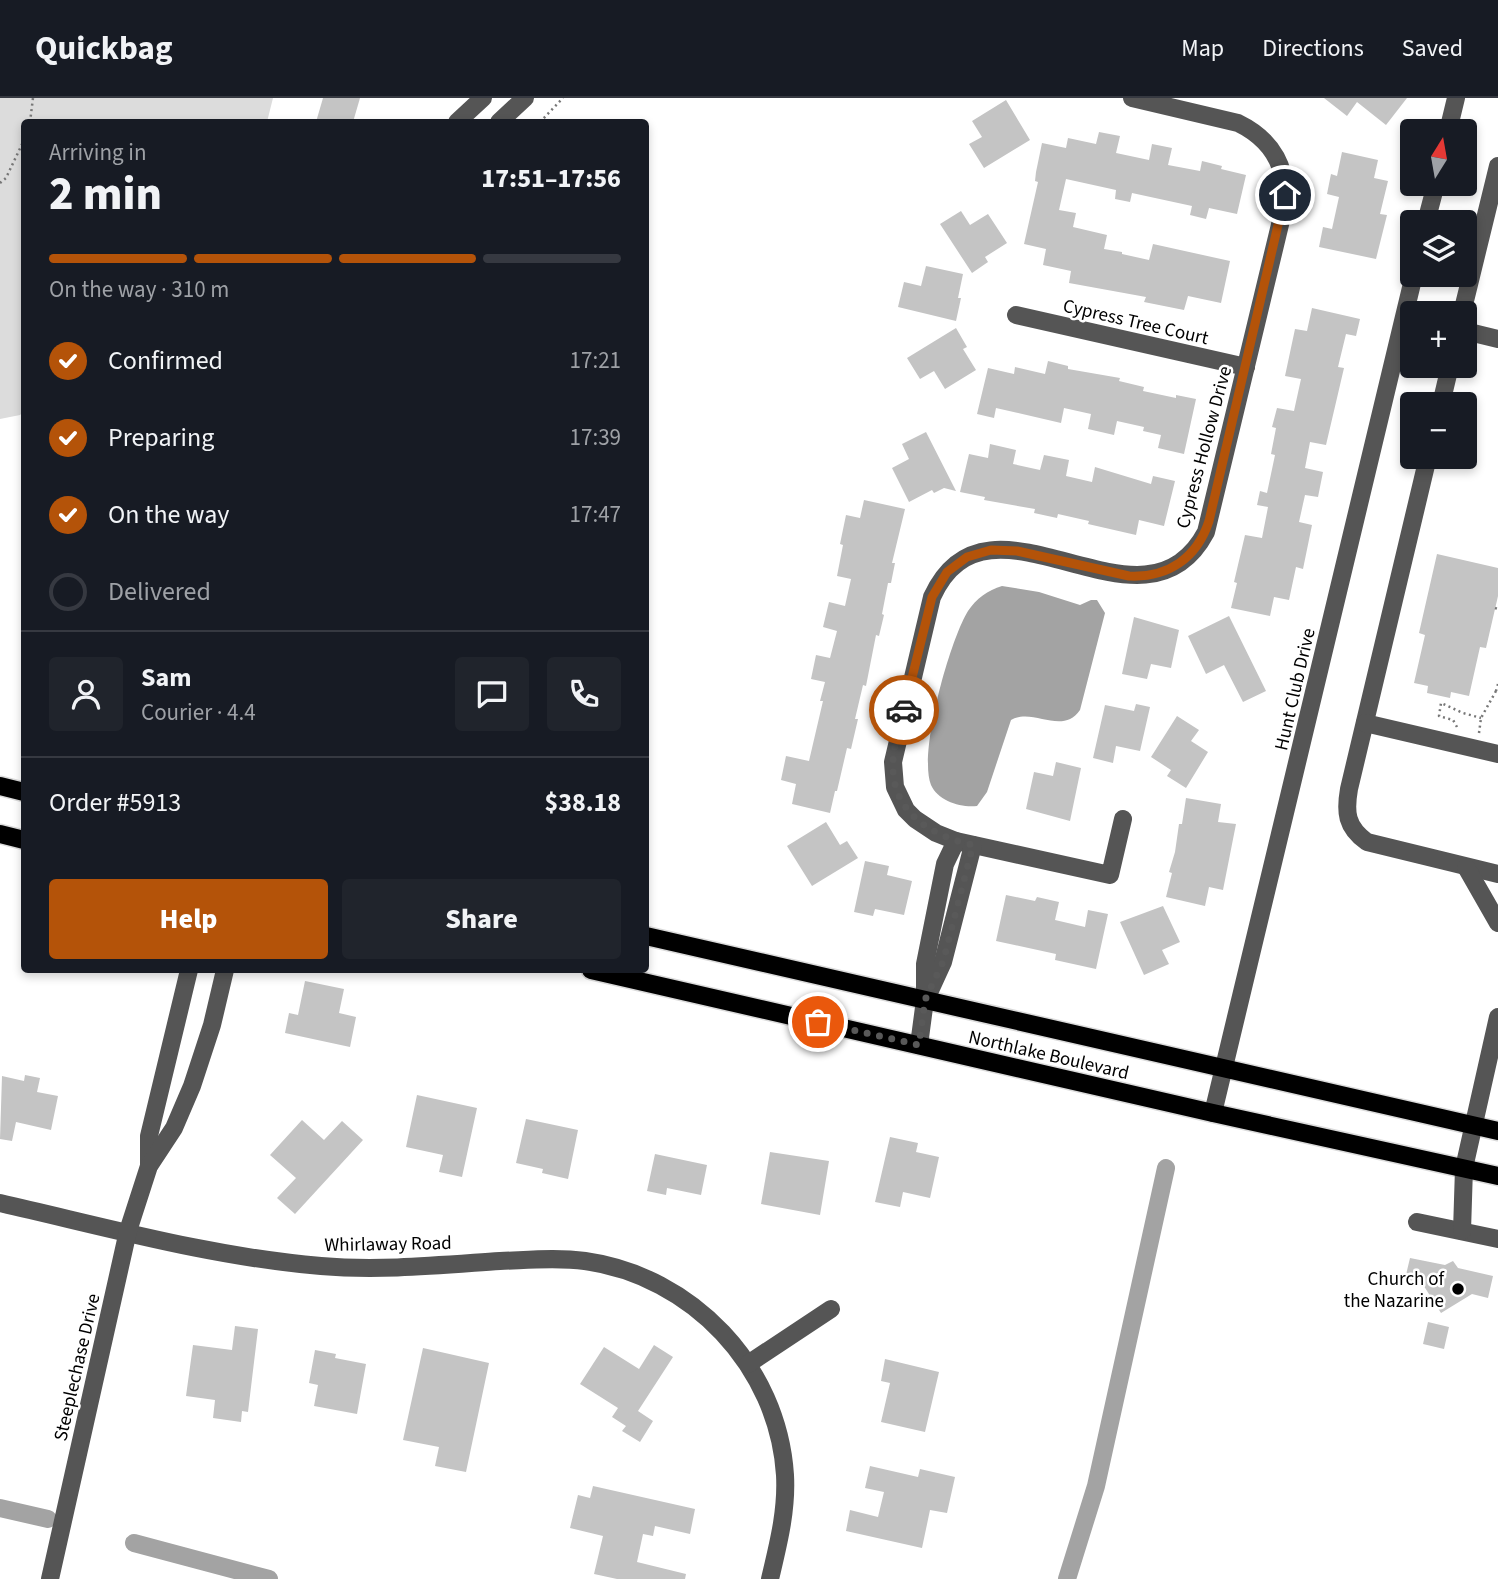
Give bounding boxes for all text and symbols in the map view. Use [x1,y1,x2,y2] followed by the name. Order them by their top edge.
[35,25,173,72] text: Quickbag
[1181,31,1224,66] text: Map
[1262,31,1364,66] text: Directions
[1402,31,1463,66] text: Saved
[1400,119,1477,196] north arrow
[1400,119,1477,469] map controls
[49,136,147,169] text: Arriving in
[481,160,621,197] text: 17:51–17:56
[49,162,162,227] text: 2 min
[1255,165,1315,225] pin
[1266,176,1304,214] icon: home
[1400,210,1477,287] button: layers
[49,273,229,306] text: On the way · 310 m
[1060,293,1212,352] street label: Cypress Tree Court
[1400,301,1477,378] button: +
[49,342,87,380] icon: check
[108,342,223,379] text: Confirmed
[570,344,621,377] text: 17:21
[1170,363,1239,531] street label: Cypress Hollow Drive
[1400,392,1477,469] button: −
[49,419,87,457] icon: check
[108,419,214,456] text: Preparing
[570,421,621,454] text: 17:39
[49,496,87,534] icon: check
[108,496,229,533] text: On the way
[570,498,621,531] text: 17:47
[108,573,211,610] text: Delivered
[1268,625,1323,753] street label: Hunt Club Drive
[49,657,123,731] button: person
[455,657,529,731] button: chat
[547,657,621,731] button: phone
[141,659,191,696] text: Sam
[869,675,939,745] courier
[885,691,923,729] icon: car
[141,696,256,729] text: Courier · 4.4
[49,784,181,821] text: Order #5913
[545,784,621,821] text: $38.18
[49,879,328,959] button: Help
[342,879,621,959] button: Share
[788,992,848,1052] pin
[799,1003,837,1041] icon: bag
[966,1024,1132,1087] street label: Northlake Boulevard
[324,1230,452,1259] street label: Whirlaway Road
[1344,1266,1445,1315] place label: Church of the Nazarine
[1450,1281,1466,1297] marker: Church of the Nazarine
[47,1291,108,1444] street label: Steeplechase Drive

